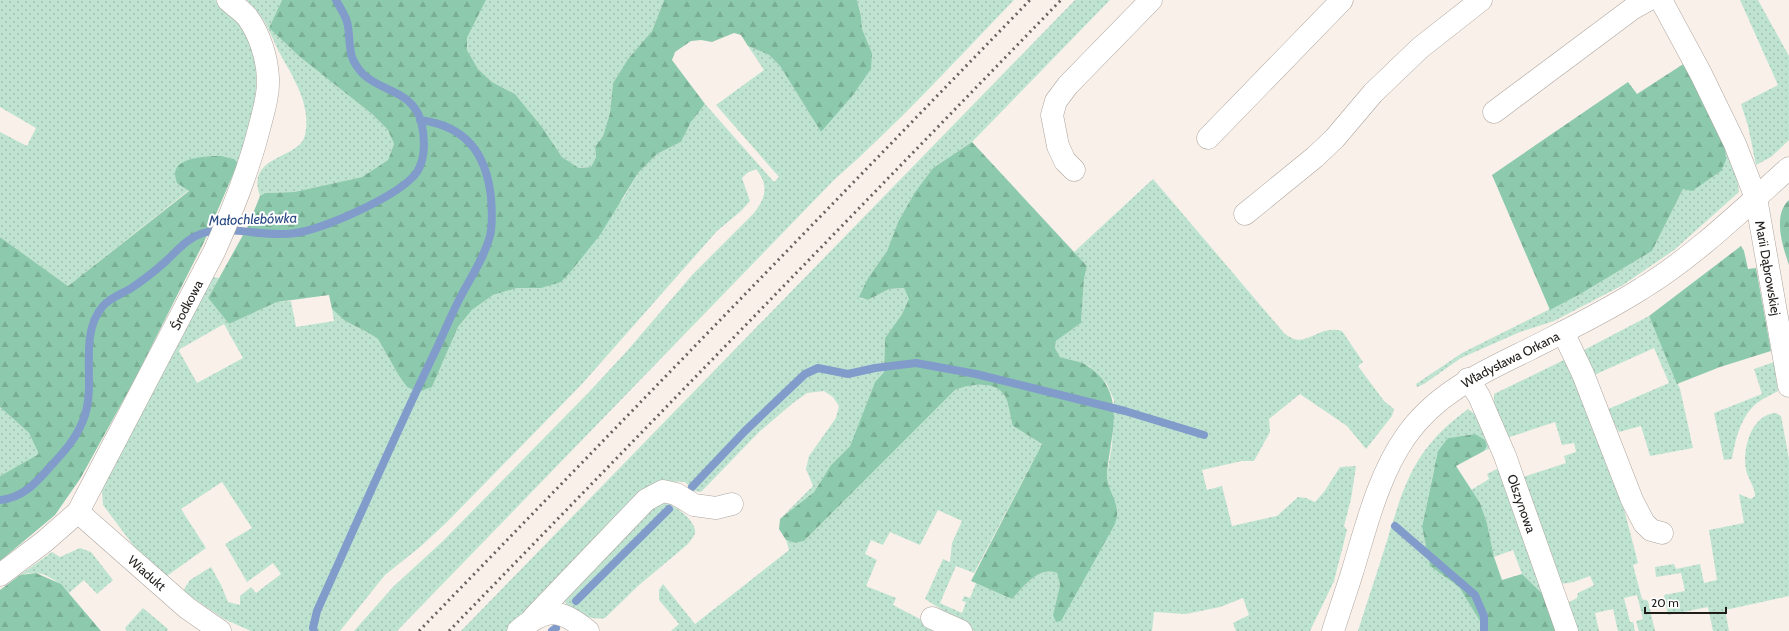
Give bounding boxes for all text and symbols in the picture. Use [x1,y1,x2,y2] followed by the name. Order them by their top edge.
[208,208,297,230] water label: Małochlebówka
[1752,219,1784,317] street label: Marii Dąbrowskiej
[167,277,206,333] street label: Środkowa
[1458,327,1563,391] street label: Władysława Orkana
[1504,472,1540,536] street label: Olszynowa
[125,552,170,594] street label: Wiadukt
[1645,589,1726,615] scale bar
[1651,595,1679,610] text: 20 m

